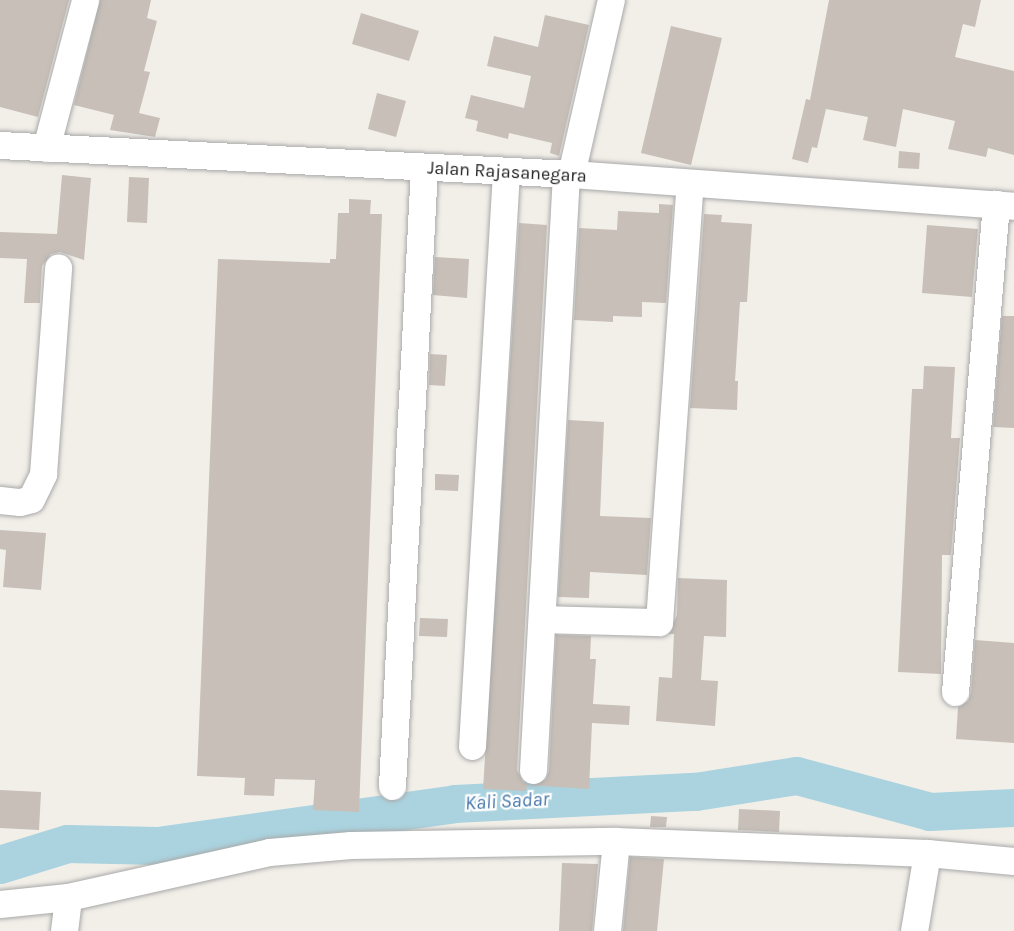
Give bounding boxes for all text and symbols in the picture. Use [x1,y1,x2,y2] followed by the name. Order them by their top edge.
[427,157,587,187] street label: Jalan Rajasanegara
[464,787,550,815] water label: Kali Sadar

